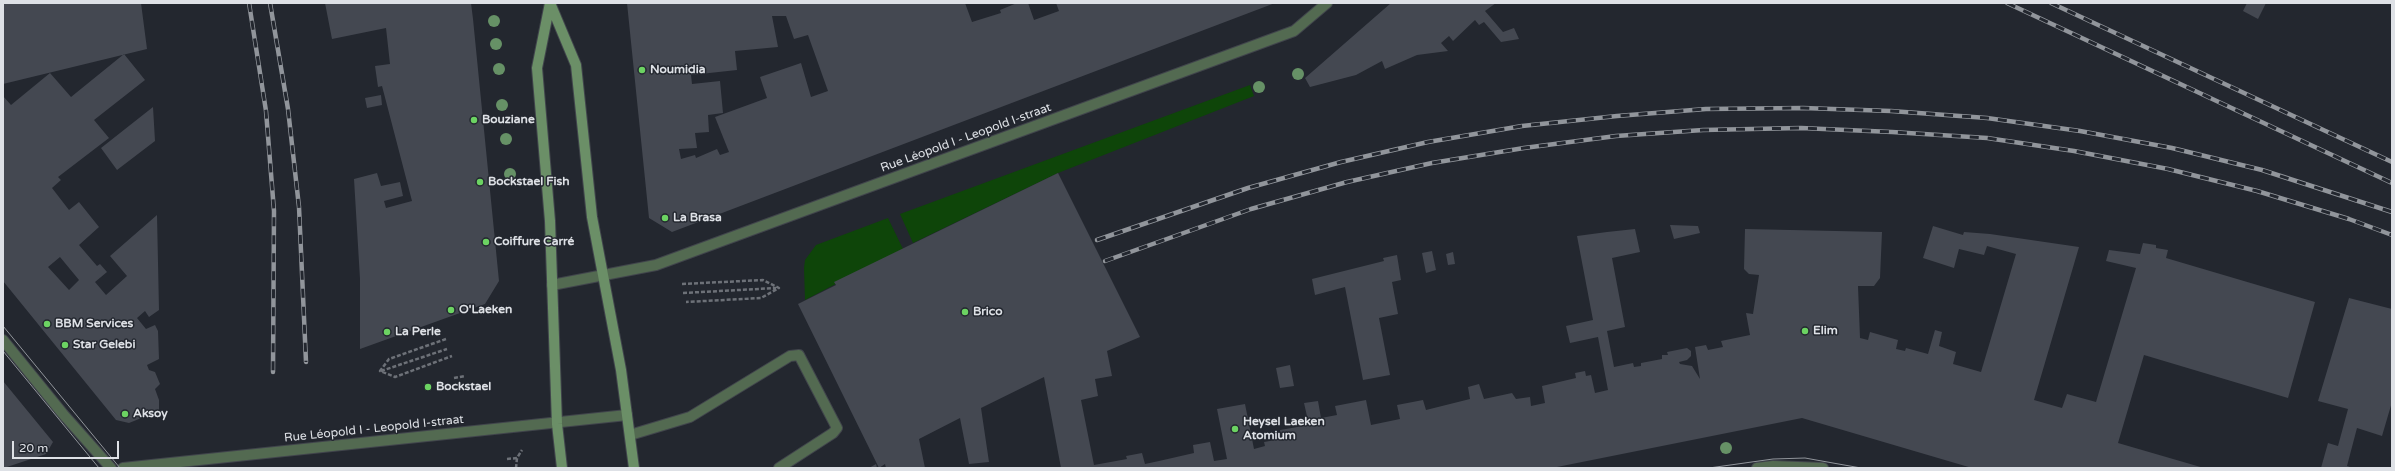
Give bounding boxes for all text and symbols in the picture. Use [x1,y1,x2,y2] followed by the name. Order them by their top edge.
[650,63,705,77] place label: Noumidia
[637,65,647,75] marker: Noumidia
[879,100,1053,176] street label: Rue Léopold I - Leopold I-straat
[482,113,535,127] place label: Bouziane
[469,115,479,125] marker: Bouziane
[488,175,570,189] place label: Bockstael Fish
[475,177,485,187] marker: Bockstael Fish
[673,211,722,225] place label: La Brasa
[660,213,670,223] marker: La Brasa
[494,235,574,249] place label: Coiffure Carré
[481,237,491,247] marker: Coiffure Carré
[459,303,512,317] place label: O'Laeken
[446,305,456,315] marker: O'Laeken
[973,305,1002,319] place label: Brico
[960,307,970,317] marker: Brico
[55,317,133,331] place label: BBM Services
[42,319,52,329] marker: BBM Services
[1813,324,1838,338] place label: Elim
[395,325,441,339] place label: La Perle
[1800,326,1810,336] marker: Elim
[382,327,392,337] marker: La Perle
[73,338,135,352] place label: Star Gelebi
[60,340,70,350] marker: Star Gelebi
[436,380,491,394] place label: Bockstael
[423,382,433,392] marker: Bockstael
[133,407,168,421] place label: Aksoy
[120,409,130,419] marker: Aksoy
[283,412,465,446] street label: Rue Léopold I - Leopold I-straat
[1243,415,1325,443] place label: Heysel Laeken Atomium
[1230,424,1240,434] marker: Heysel Laeken Atomium
[14,433,121,459] scale bar
[19,441,48,455] text: 20 m

